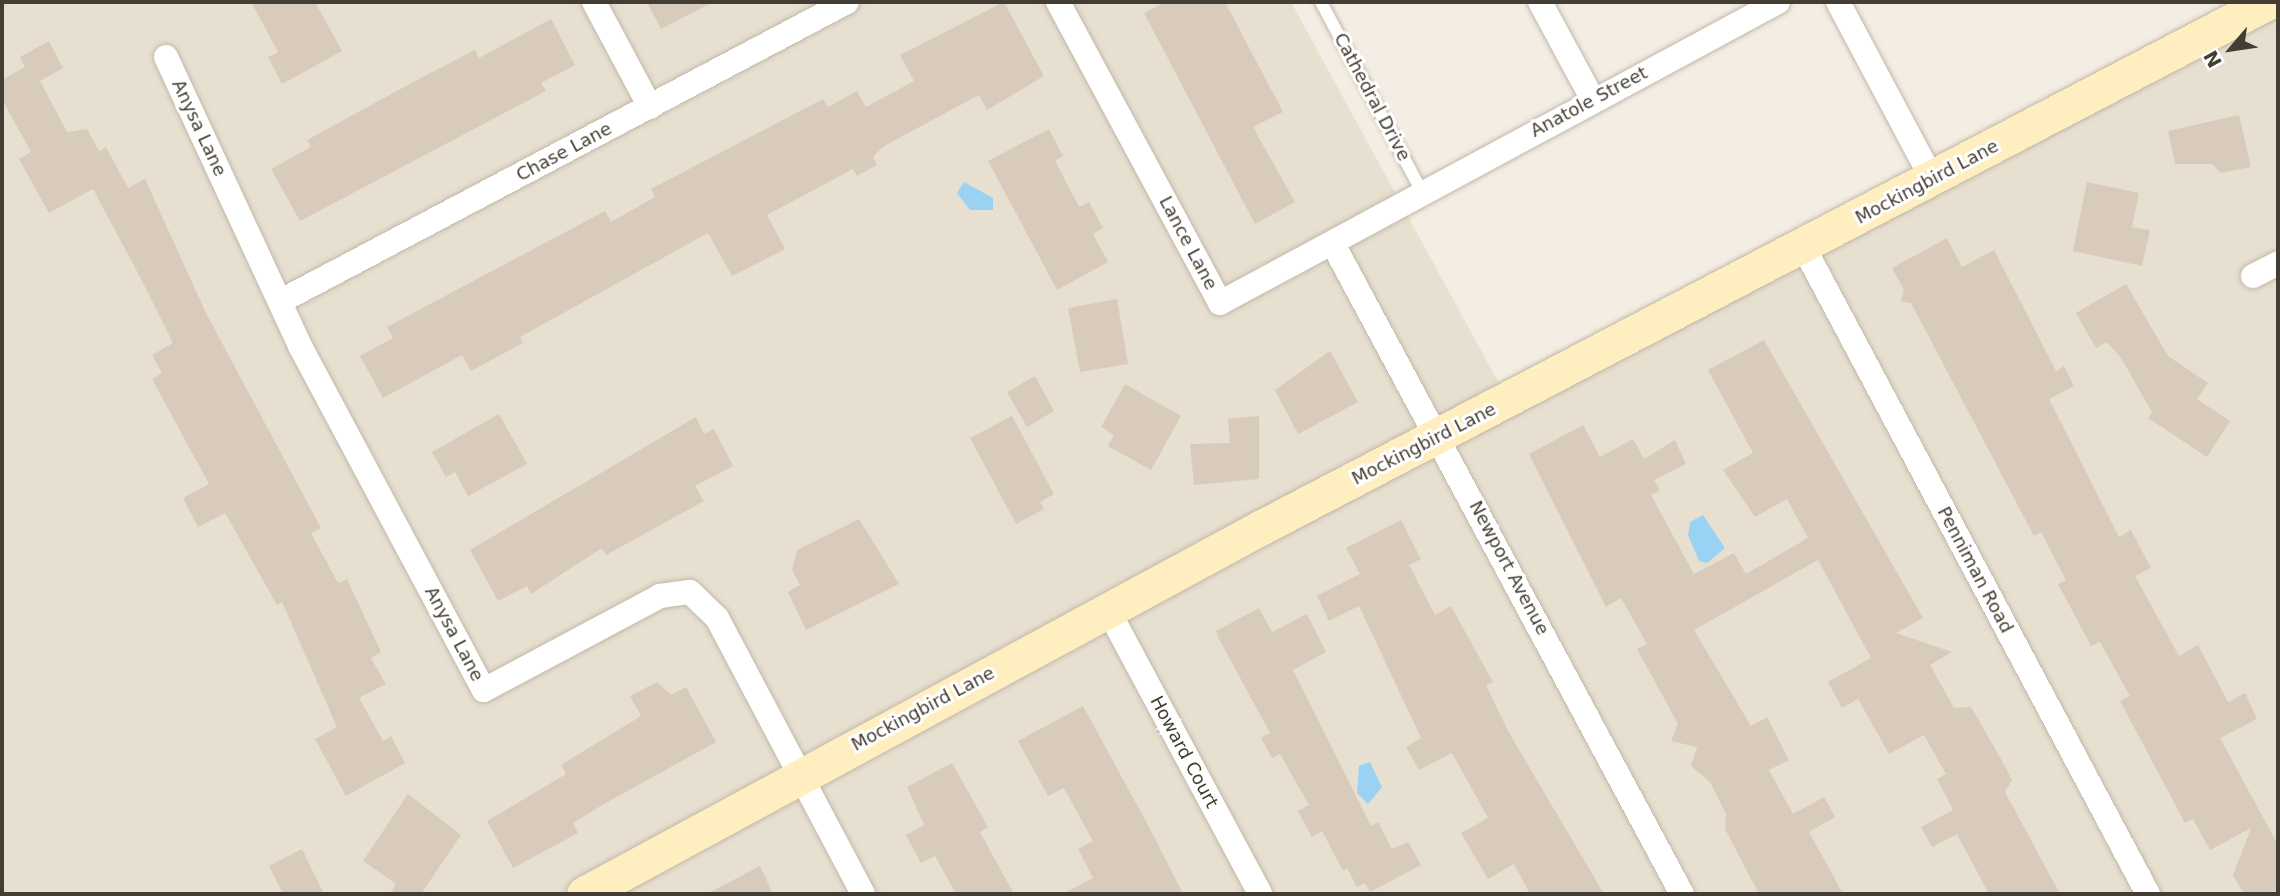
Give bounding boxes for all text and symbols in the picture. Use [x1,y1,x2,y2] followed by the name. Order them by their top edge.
[2196,14,2266,84] north arrow
[1329,29,1415,165] street label: Cathedral Drive
[2199,47,2226,71] text: N
[1527,62,1651,142] street label: Anatole Street
[167,76,231,180] street label: Anysa Lane
[513,118,615,186] street label: Chase Lane
[1852,135,2002,229] street label: Mockingbird Lane
[1154,193,1222,293] street label: Lance Lane
[1348,398,1500,490] street label: Mockingbird Lane
[1465,497,1553,639] street label: Newport Avenue
[1933,503,2017,637] street label: Penniman Road
[420,583,488,685] street label: Anysa Lane
[848,662,998,756] street label: Mockingbird Lane
[1145,692,1223,812] street label: Howard Court

